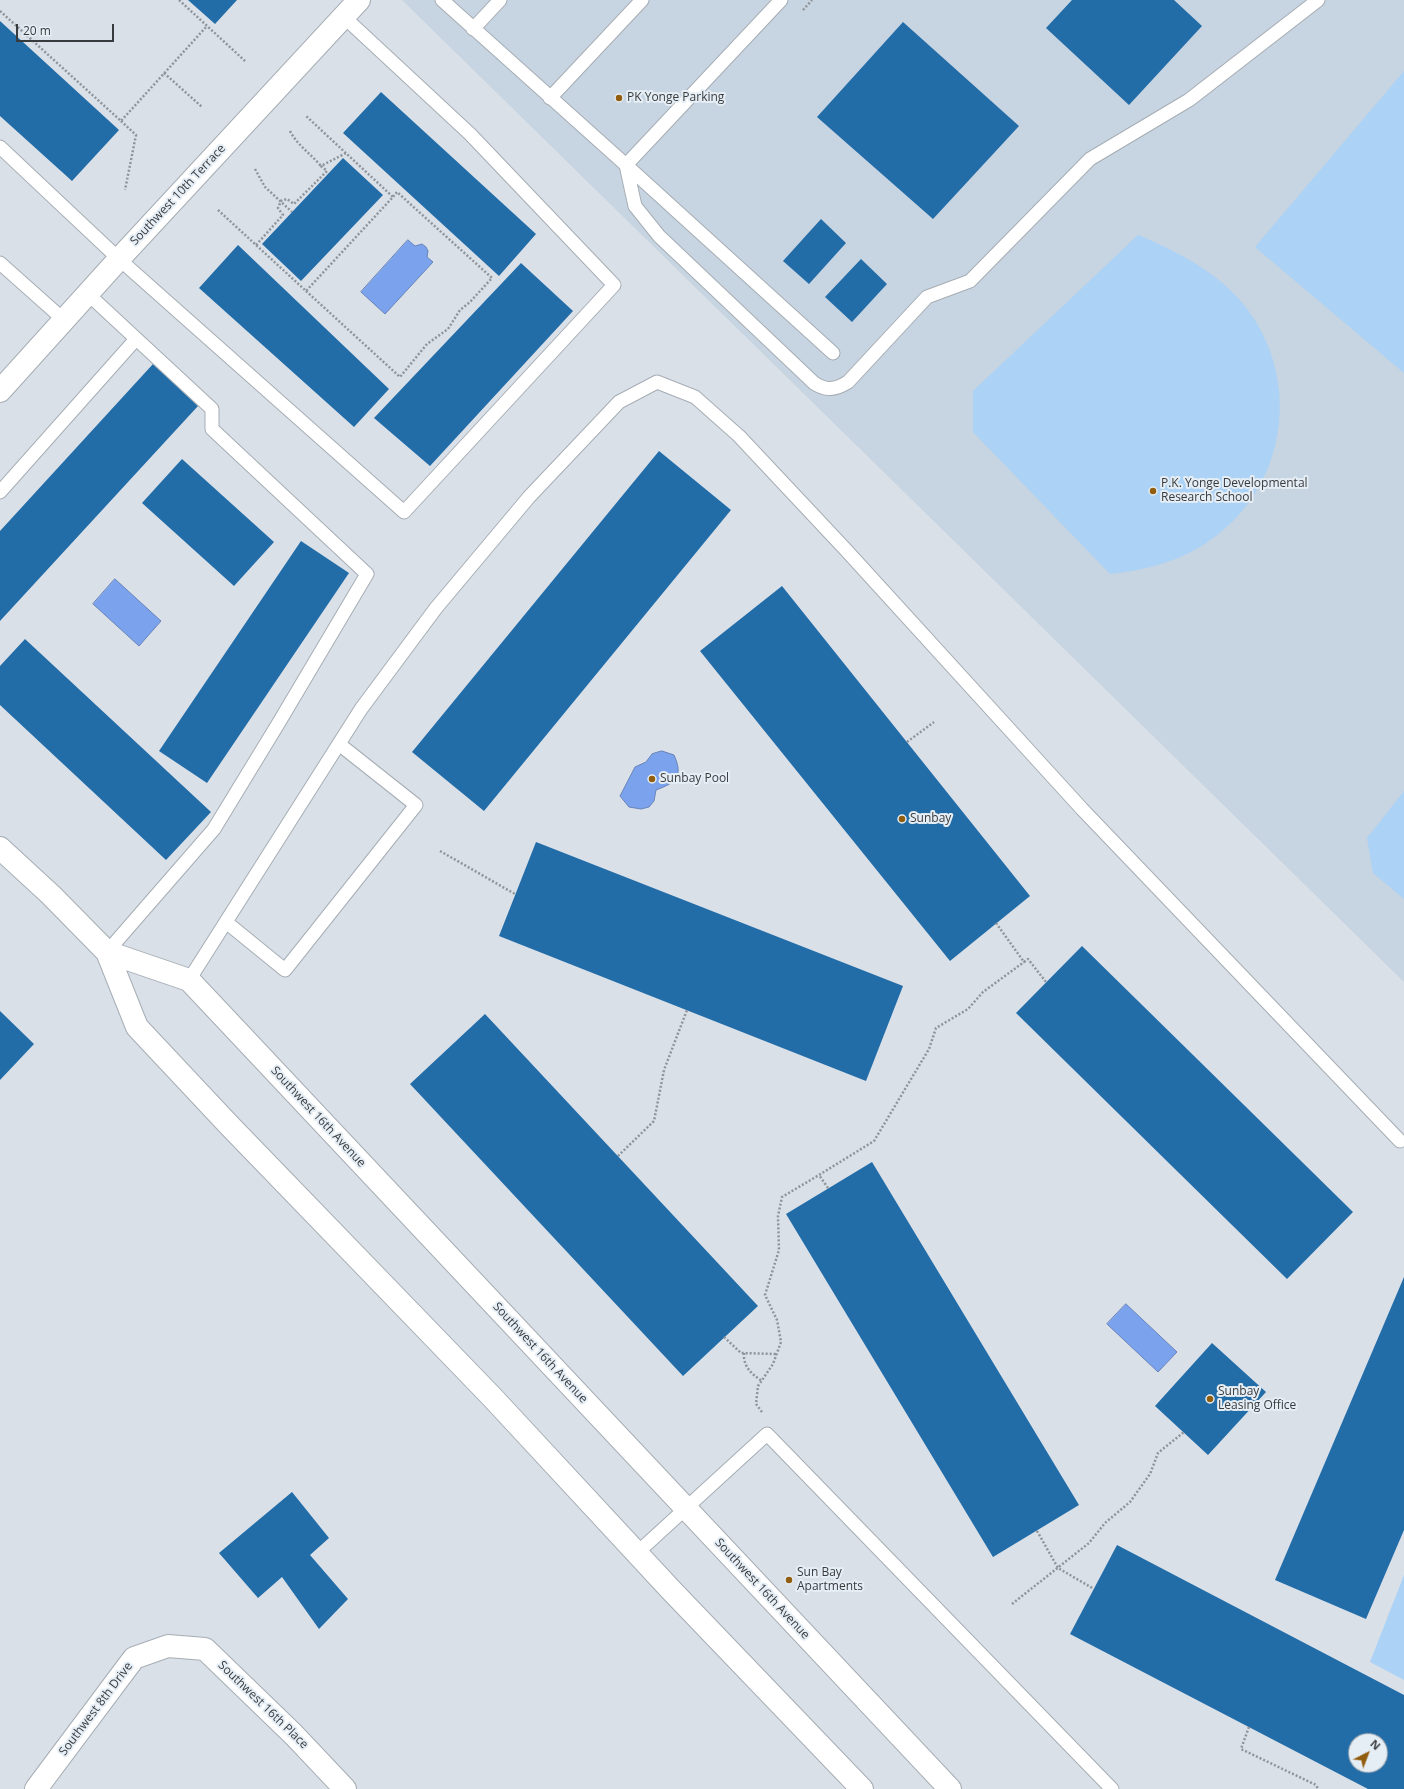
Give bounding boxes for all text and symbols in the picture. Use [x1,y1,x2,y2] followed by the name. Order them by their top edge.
[18,16,116,42] scale bar
[23,22,51,39] text: 20 m
[627,91,724,105] place label: PK Yonge Parking
[614,93,624,103] marker: PK Yonge Parking
[127,142,229,248] street label: Southwest 10th Terrace
[1161,477,1308,505] place label: P.K. Yonge Developmental Research School
[1148,486,1158,496] marker: P.K. Yonge Developmental Research School
[660,772,729,786] place label: Sunbay Pool
[647,774,657,784] marker: Sunbay Pool
[910,812,951,826] place label: Sunbay
[897,814,907,824] marker: Sunbay
[268,1064,368,1170] street label: Southwest 16th Avenue
[490,1300,590,1406] street label: Southwest 16th Avenue
[1218,1385,1296,1413] place label: Sunbay Leasing Office
[1205,1394,1215,1404] marker: Sunbay Leasing Office
[712,1536,812,1642] street label: Southwest 16th Avenue
[797,1566,863,1594] place label: Sun Bay Apartments
[784,1575,794,1585] marker: Sun Bay Apartments
[215,1658,311,1752] street label: Southwest 16th Place
[56,1660,136,1758] street label: Southwest 8th Drive
[1348,1733,1388,1773] north arrow
[1367,1736,1384,1753] text: N

